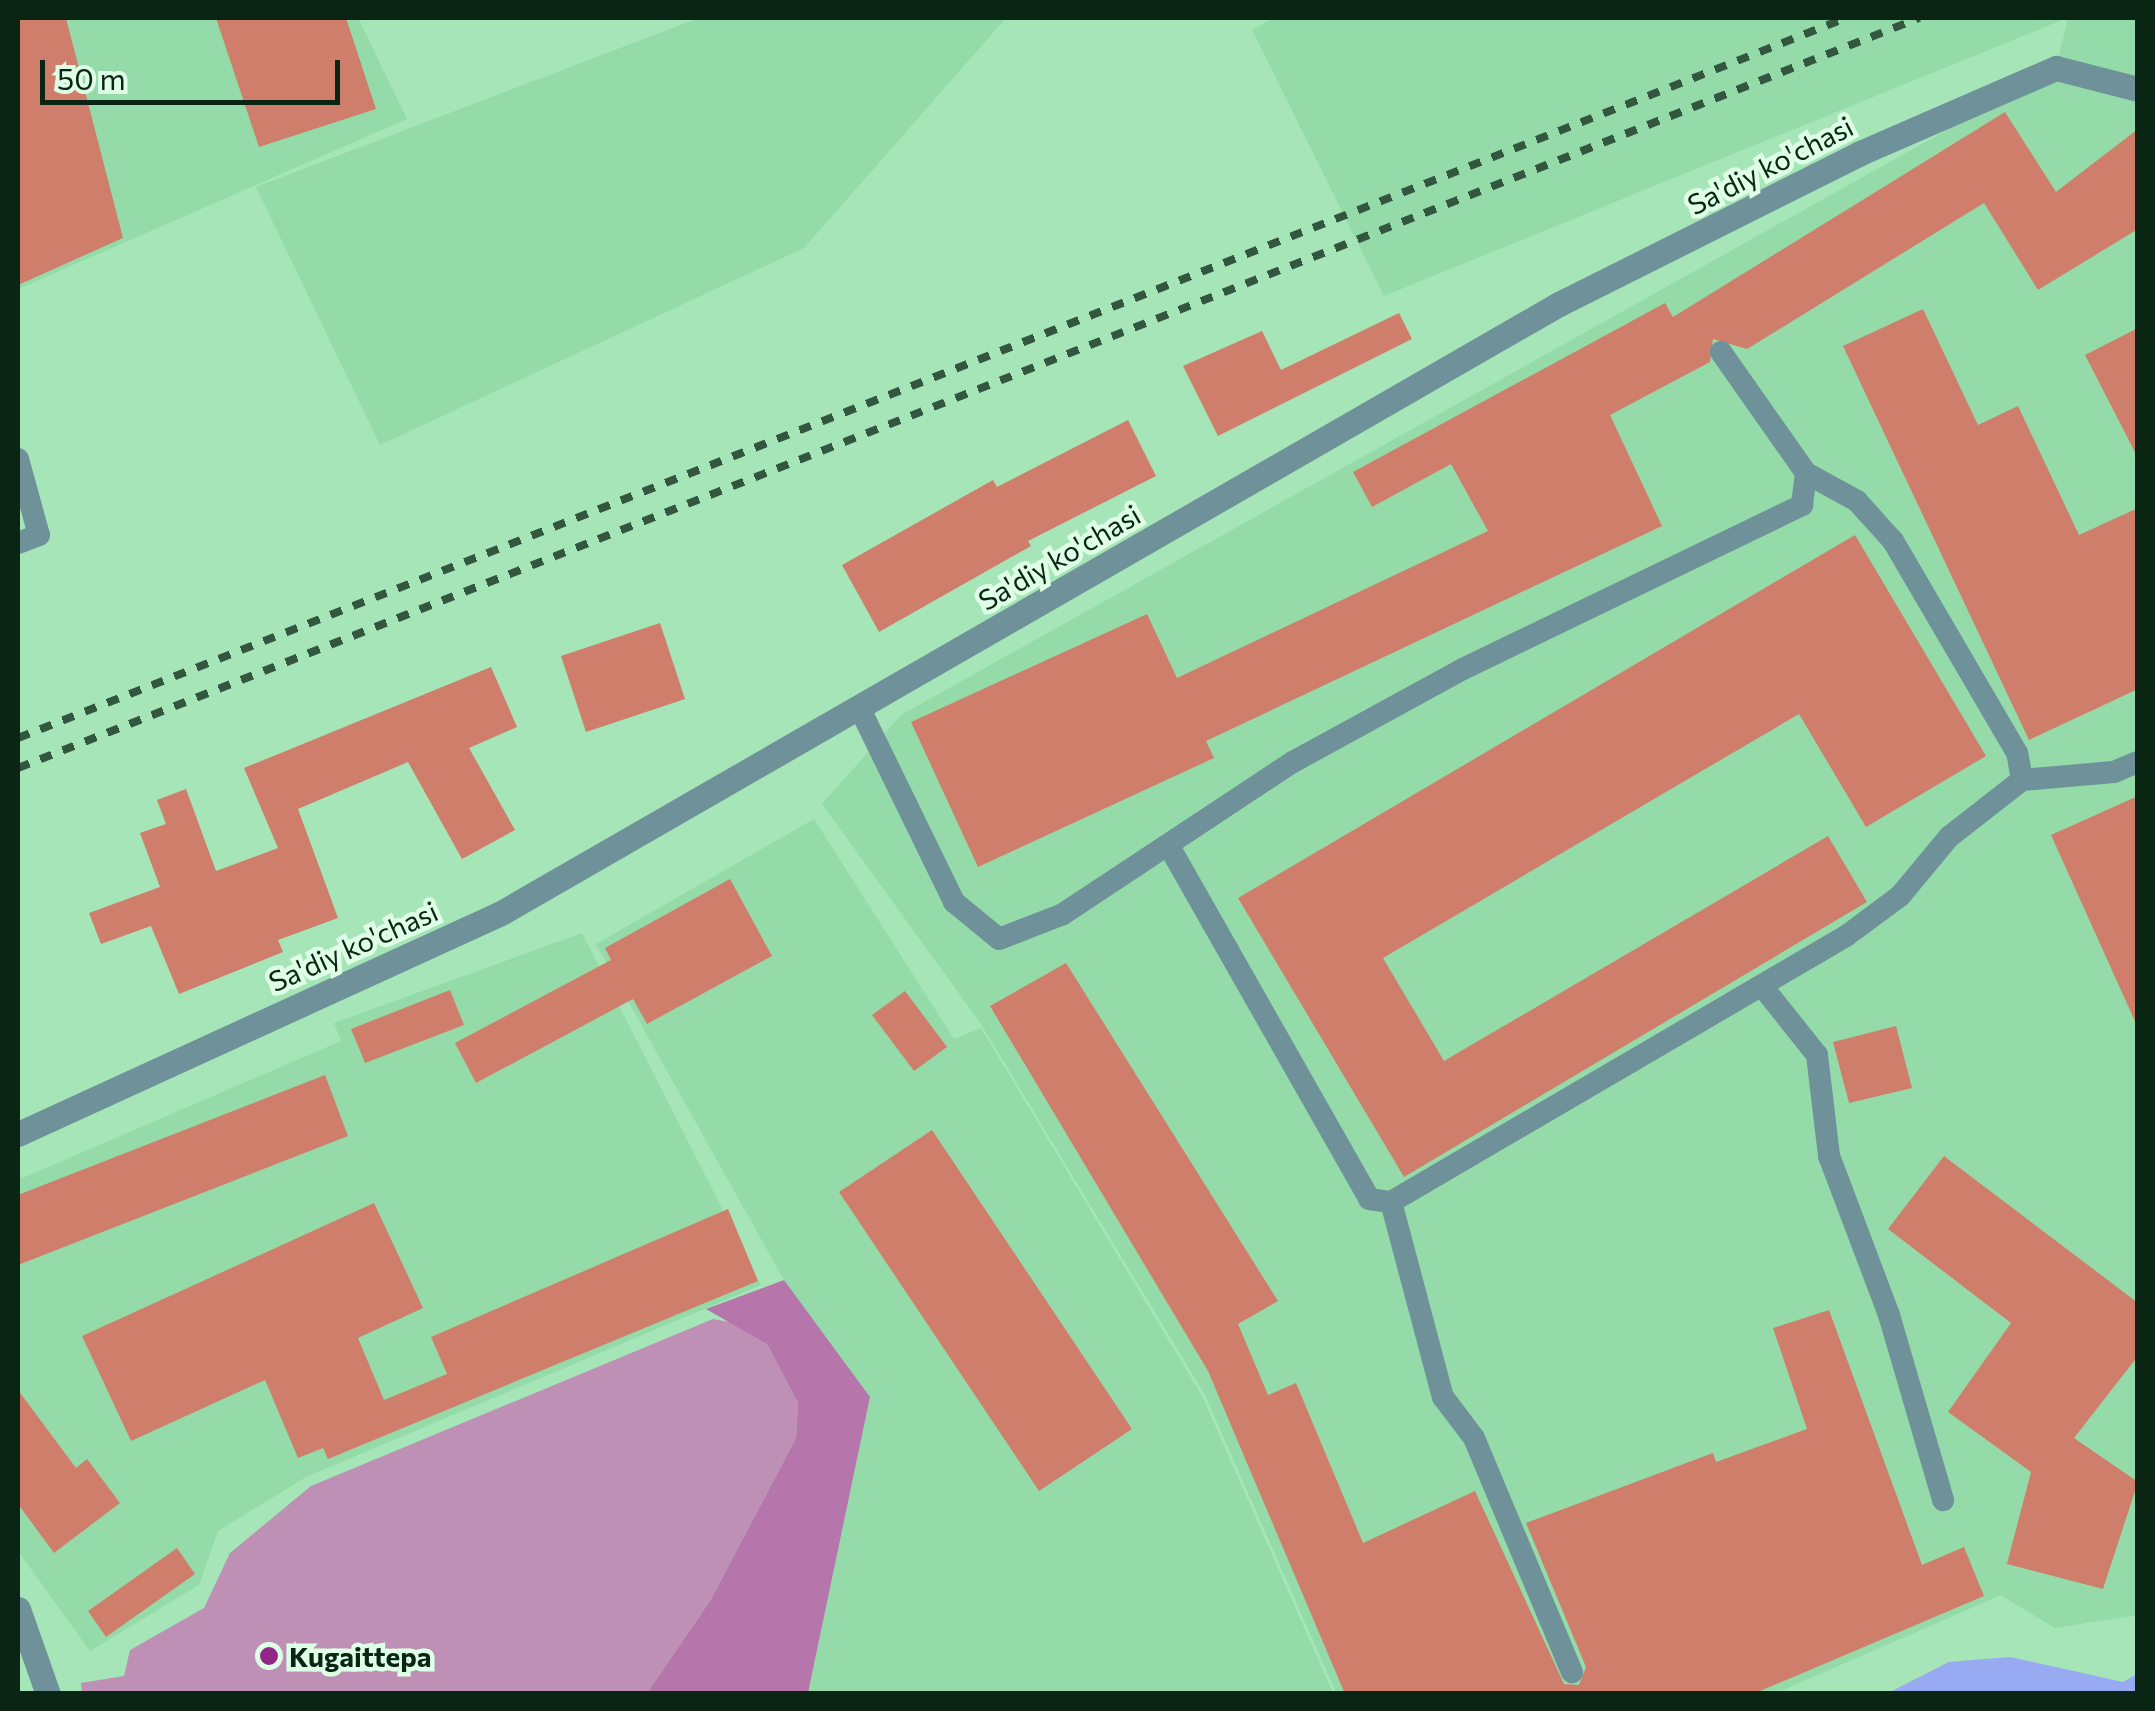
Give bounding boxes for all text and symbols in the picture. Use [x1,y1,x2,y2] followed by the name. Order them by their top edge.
[45,40,345,102] scale bar
[57,59,126,96] text: 50 m
[1682,109,1858,221] street label: Sa'diy ko'chasi
[972,497,1146,617] street label: Sa'diy ko'chasi
[263,894,443,998] street label: Sa'diy ko'chasi
[289,1639,432,1673] place label: Kugaittepa
[258,1645,280,1667] marker: Kugaittepa

